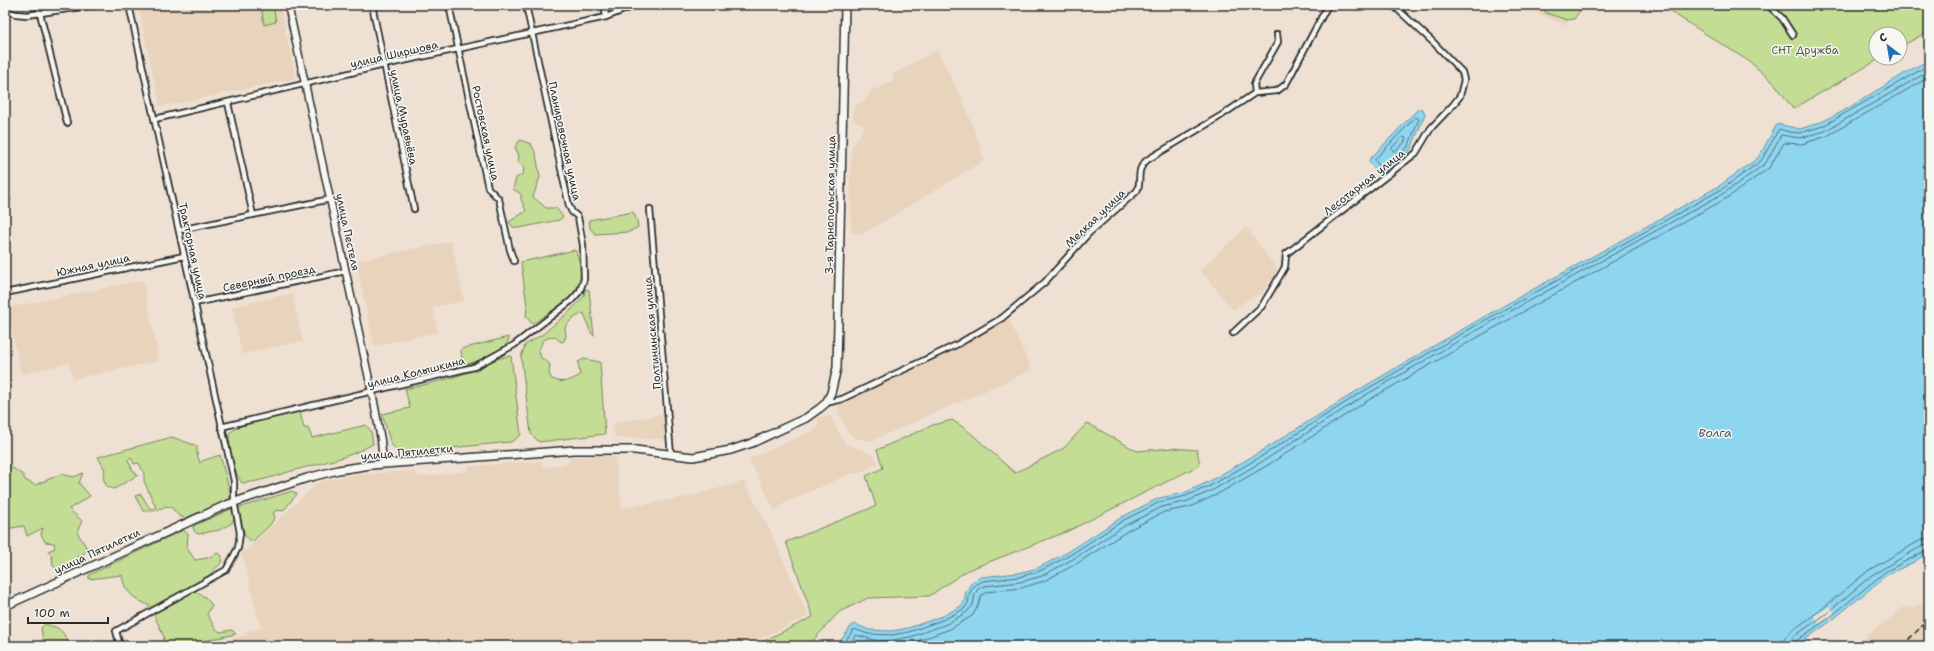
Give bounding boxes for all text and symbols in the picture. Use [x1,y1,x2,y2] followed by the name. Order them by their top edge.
[1868,26,1908,66] north arrow
[1876,30,1890,46] text: С
[349,37,440,72] street label: улица Ширшова
[1771,43,1839,58] park label: СНТ Дружба
[386,68,421,166] street label: улица Муравьёва
[545,80,584,202] street label: Планировочная улица
[468,84,503,182] street label: Ростовская улица
[822,135,839,275] street label: 3-я Тарнопольская улица
[1321,146,1408,219] street label: Лесотарная улица
[1062,186,1129,251] street label: Мелкая улица
[332,192,363,272] street label: улица Пестеля
[175,201,210,301] street label: Тракторная улица
[55,250,131,281] street label: Южная улица
[222,261,317,296] street label: Северный проезд
[640,276,665,390] street label: Полтининская улица
[366,353,467,392] street label: улица Колышкина
[1698,425,1732,441] water label: Волга
[360,441,454,464] street label: улица Пятилетки
[52,525,143,578] street label: улица Пятилетки
[28,599,108,625] scale bar
[34,605,70,621] text: 100 m

